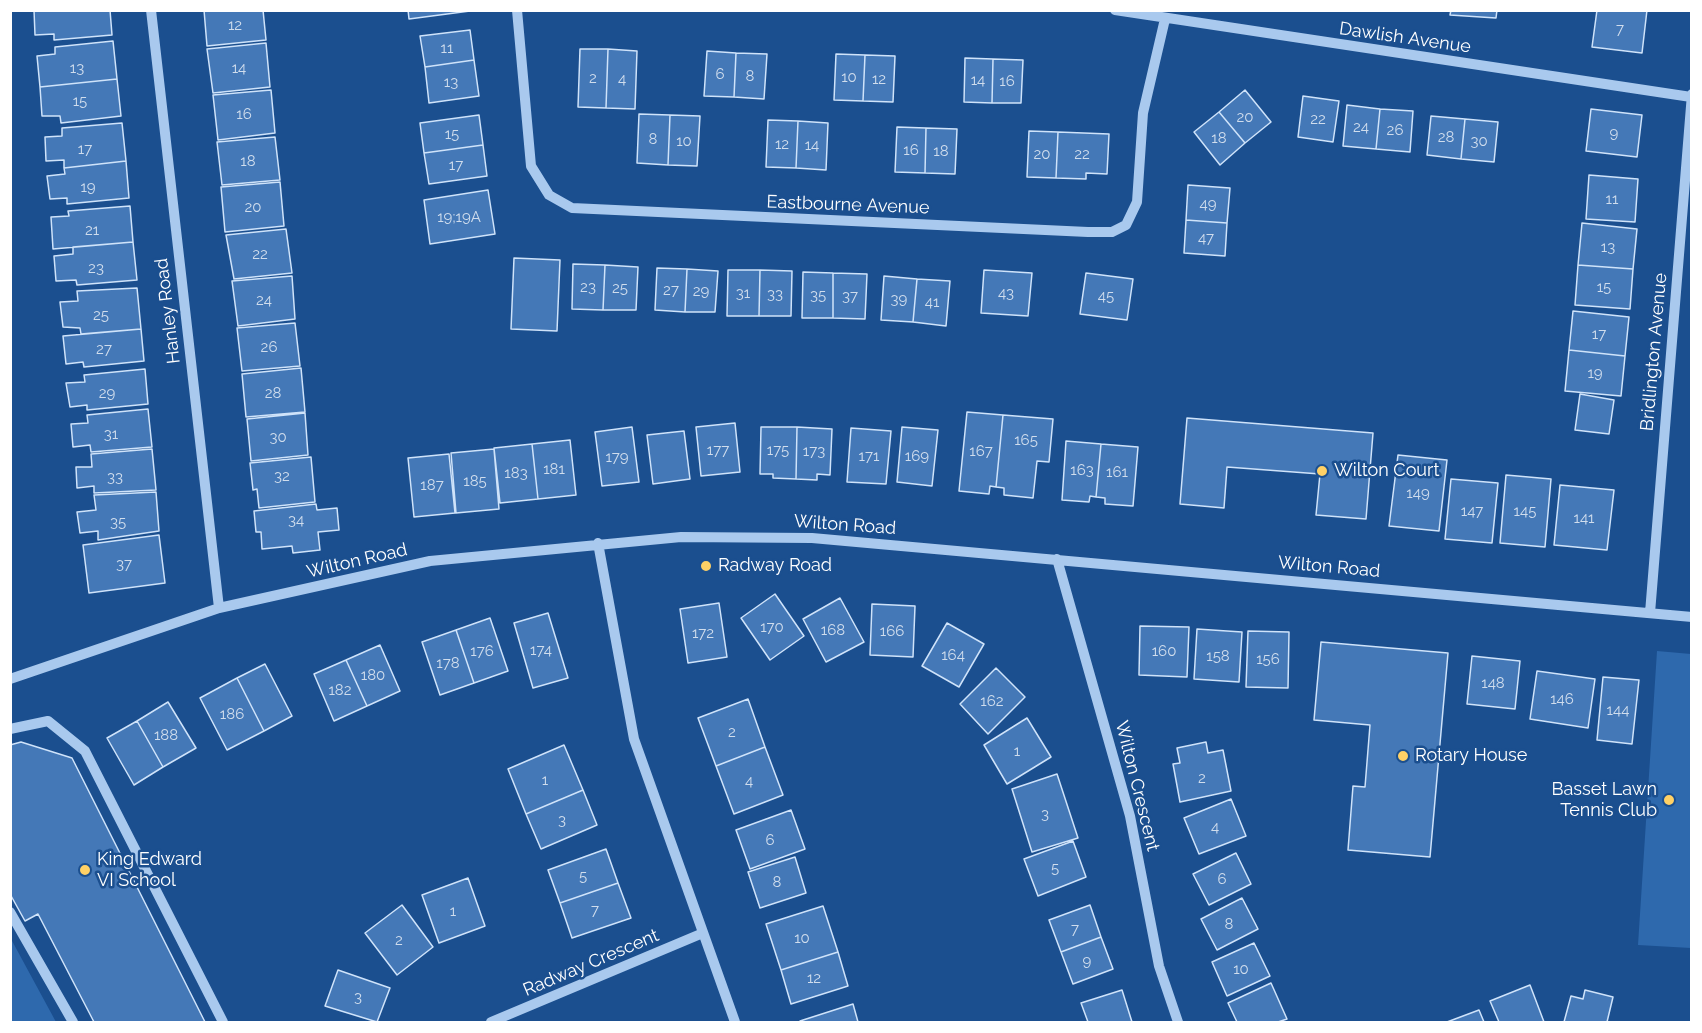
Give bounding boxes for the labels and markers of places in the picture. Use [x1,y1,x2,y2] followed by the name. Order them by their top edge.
[1334,460,1439,482] place label: Wilton Court
[1315,464,1329,478] marker: Wilton Court
[718,555,832,577] place label: Radway Road
[699,559,713,573] marker: Radway Road
[1415,745,1527,767] place label: Rotary House
[1396,749,1410,763] marker: Rotary House
[1552,779,1657,822] place label: Basset Lawn Tennis Club
[1662,793,1676,807] marker: Basset Lawn Tennis Club
[97,849,202,892] place label: King Edward VI School
[78,863,92,877] marker: King Edward VI School

